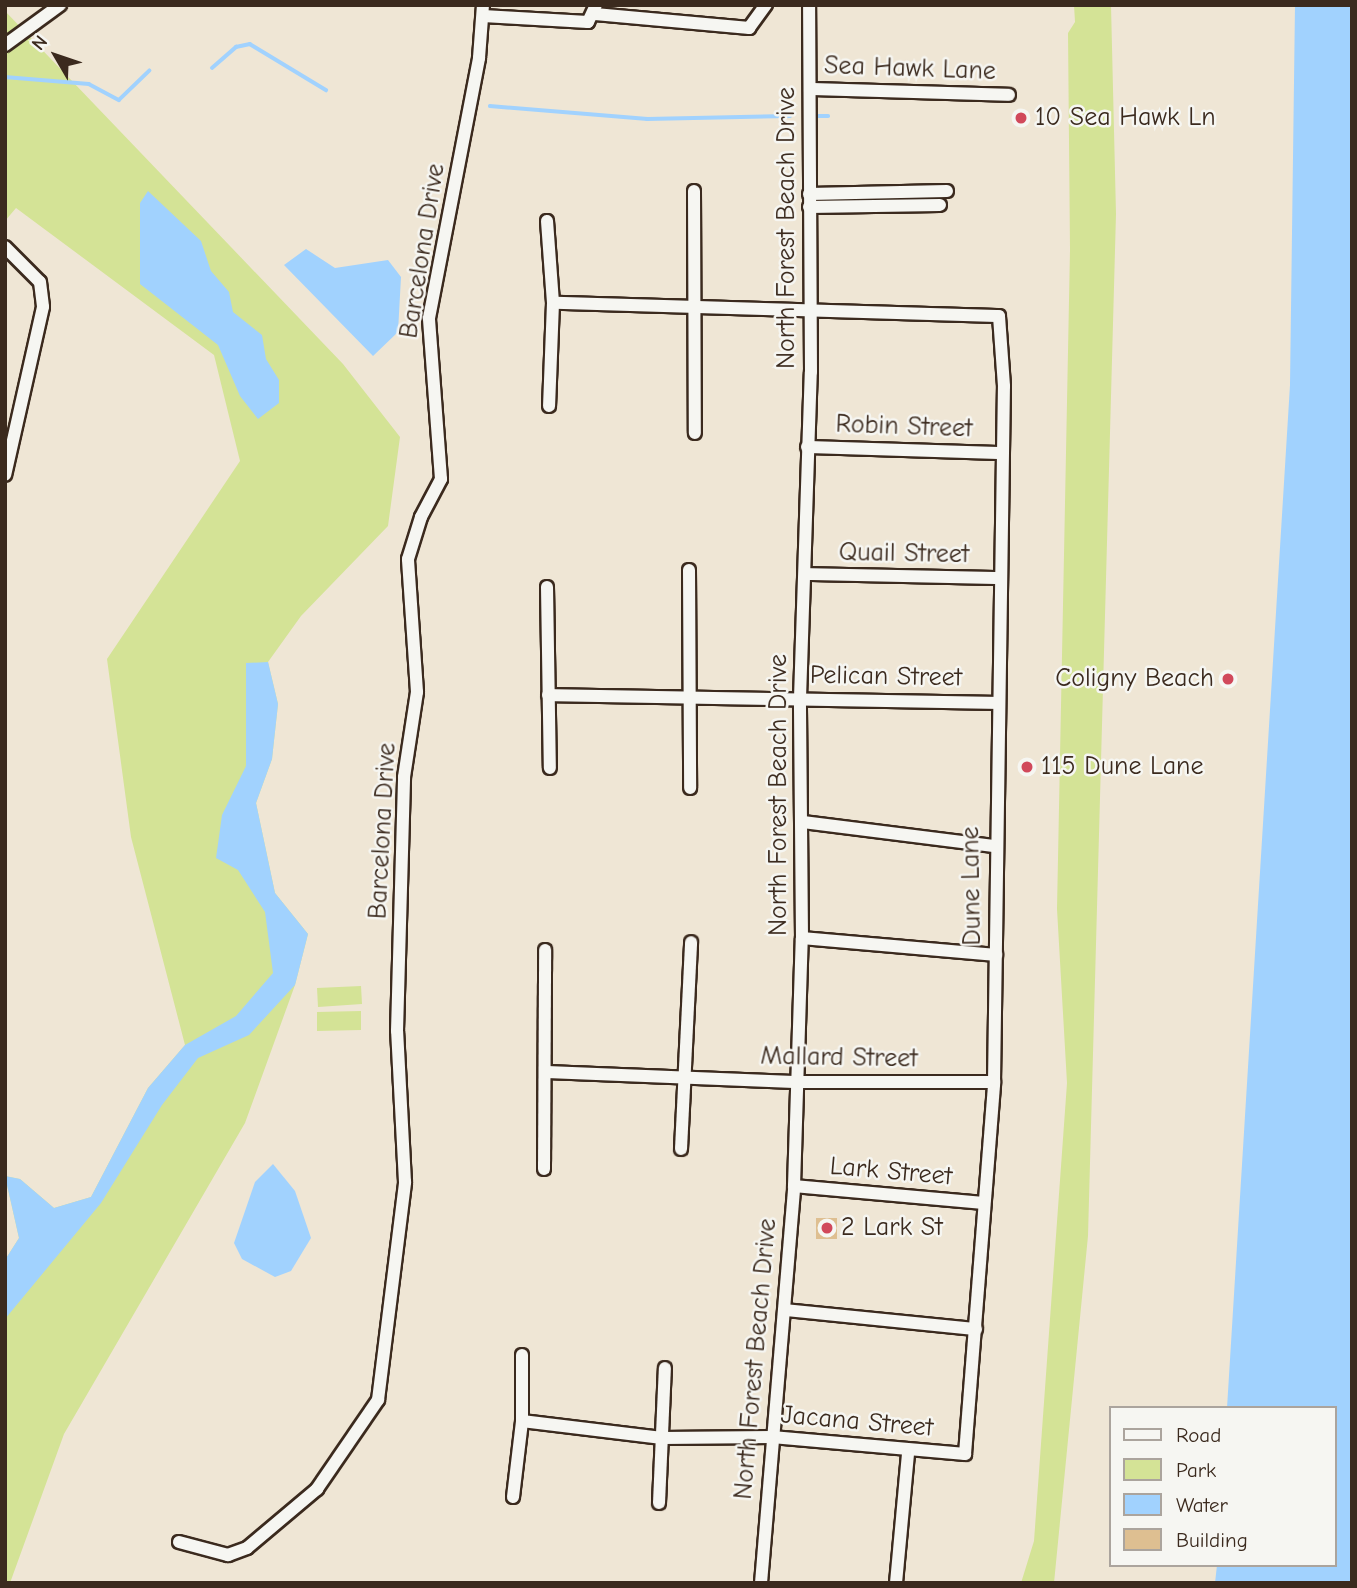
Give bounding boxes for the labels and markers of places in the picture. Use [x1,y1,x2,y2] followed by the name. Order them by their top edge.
[1035,102,1216,134] place label: 10 Sea Hawk Ln
[1013,110,1029,126] marker: 10 Sea Hawk Ln
[1055,663,1214,695] place label: Coligny Beach
[1220,671,1236,687] marker: Coligny Beach
[1041,751,1203,783] place label: 115 Dune Lane
[1019,759,1035,775] marker: 115 Dune Lane
[841,1212,943,1244] place label: 2 Lark St
[819,1220,835,1236] marker: 2 Lark St

